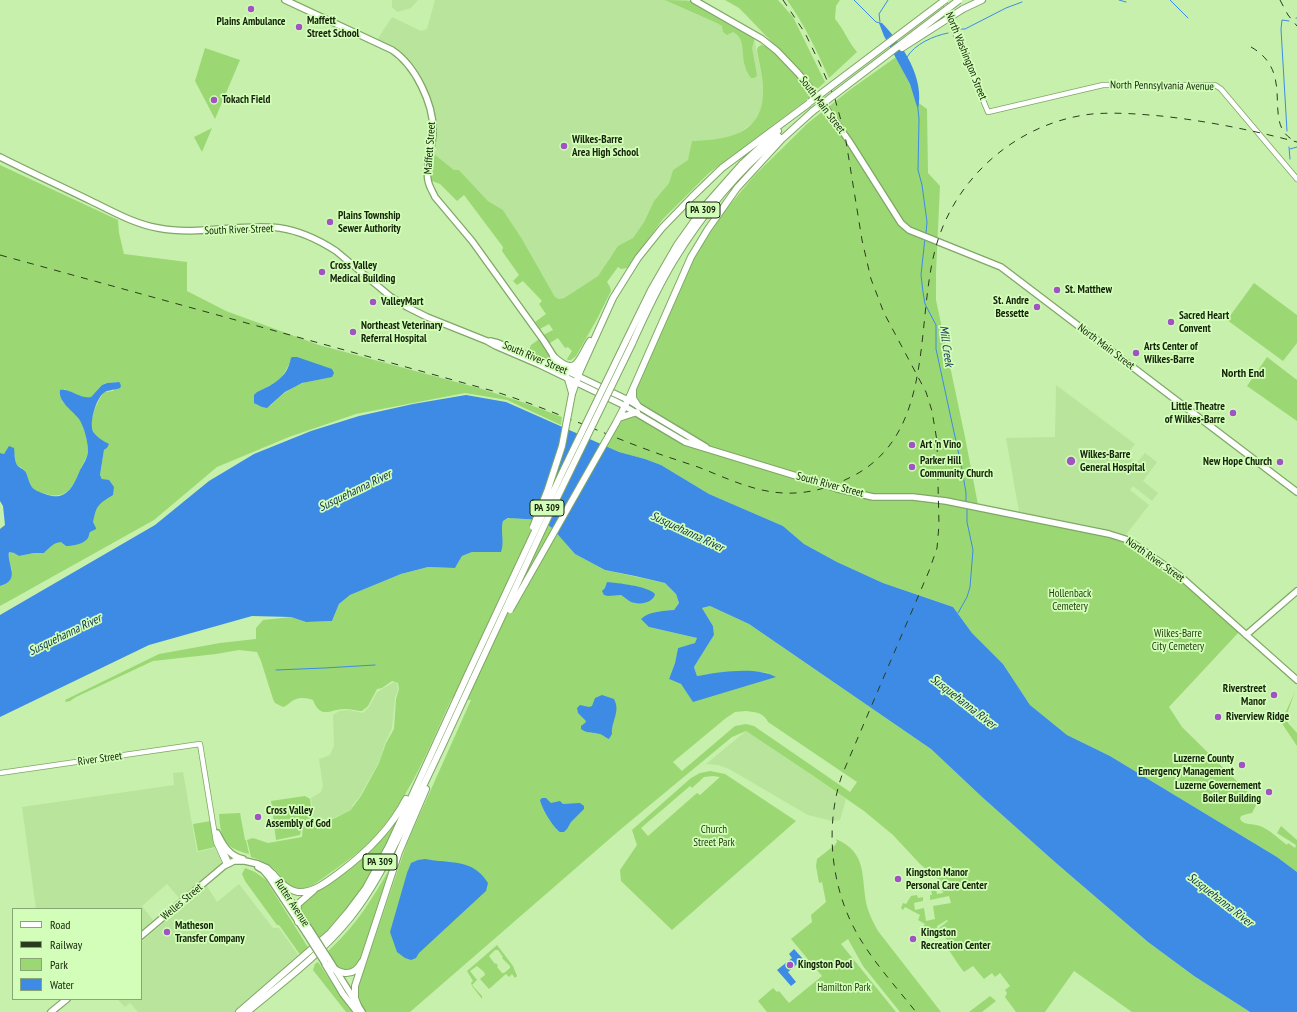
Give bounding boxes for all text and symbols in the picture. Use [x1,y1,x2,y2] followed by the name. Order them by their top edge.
[246,4,256,14] marker: Plains Ambulance
[942,10,990,102] street label: North Washington Street
[307,14,359,40] place label: Maffett Street School
[216,15,286,29] place label: Plains Ambulance
[294,22,304,32] marker: Maffett Street School
[796,74,848,136] street label: South Main Street
[1110,78,1214,94] street label: North Pennsylvania Avenue
[222,93,270,107] place label: Tokach Field
[209,95,219,105] marker: Tokach Field
[422,121,438,175] street label: Maffett Street
[572,133,639,159] place label: Wilkes-Barre Area High School
[559,141,569,151] marker: Wilkes-Barre Area High School
[686,202,720,218] road number: PA 309
[338,209,401,235] place label: Plains Township Sewer Authority
[325,217,335,227] marker: Plains Township Sewer Authority
[204,222,274,238] street label: South River Street
[330,259,395,285] place label: Cross Valley Medical Building
[317,267,327,277] marker: Cross Valley Medical Building
[1065,283,1112,297] place label: St. Matthew
[1052,285,1062,295] marker: St. Matthew
[993,294,1029,320] place label: St. Andre Bessette
[381,295,423,309] place label: ValleyMart
[368,297,378,307] marker: ValleyMart
[1032,302,1042,312] marker: St. Andre Bessette
[1179,309,1229,335] place label: Sacred Heart Convent
[1166,317,1176,327] marker: Sacred Heart Convent
[361,319,442,345] place label: Northeast Veterinary Referral Hospital
[1075,321,1137,373] street label: North Main Street
[936,324,956,368] water label: Mill Creek
[348,327,358,337] marker: Northeast Veterinary Referral Hospital
[501,338,569,378] street label: South River Street
[1144,340,1198,366] place label: Arts Center of Wilkes-Barre
[1131,348,1141,358] marker: Arts Center of Wilkes-Barre
[1222,367,1264,381] district label: North End
[1165,400,1225,426] place label: Little Theatre of Wilkes-Barre
[1228,408,1238,418] marker: Little Theatre of Wilkes-Barre
[920,438,961,452] place label: Art 'n Vino
[907,440,917,450] marker: Art 'n Vino
[1080,448,1145,474] place label: Wilkes-Barre General Hospital
[920,454,993,480] place label: Parker Hill Community Church
[1065,455,1077,467] marker: Wilkes-Barre General Hospital
[1203,455,1272,469] place label: New Hope Church
[1275,457,1285,467] marker: New Hope Church
[907,462,917,472] marker: Parker Hill Community Church
[316,467,394,515] water label: Susquehanna River
[795,470,865,500] street label: South River Street
[530,500,564,516] road number: PA 309
[648,509,726,555] water label: Susquehanna River
[1123,535,1187,585] street label: North River Street
[1049,587,1091,613] park label: Hollenback Cemetery
[26,611,104,659] water label: Susquehanna River
[1152,627,1204,653] park label: Wilkes-Barre City Cemetery
[927,672,999,732] water label: Susquehanna River
[1223,682,1266,708] place label: Riverstreet Manor
[1269,690,1279,700] marker: Riverstreet Manor
[1226,710,1289,724] place label: Riverview Ridge
[1213,712,1223,722] marker: Riverview Ridge
[77,749,123,769] street label: River Street
[1138,752,1234,778] place label: Luzerne County Emergency Management
[1237,760,1247,770] marker: Luzerne County Emergency Management
[1175,779,1261,805] place label: Luzerne Governement Boiler Building
[1264,787,1274,797] marker: Luzerne Governement Boiler Building
[266,804,331,830] place label: Cross Valley Assembly of God
[253,812,263,822] marker: Cross Valley Assembly of God
[693,823,735,849] park label: Church Street Park
[363,854,397,870] road number: PA 309
[906,866,987,892] place label: Kingston Manor Personal Care Center
[1184,870,1256,930] water label: Susquehanna River
[893,874,903,884] marker: Kingston Manor Personal Care Center
[272,877,312,929] street label: Rutter Avenue
[159,881,205,923] street label: Welles Street
[12,908,142,1000] legend
[50,917,70,932] text: Road
[175,919,245,945] place label: Matheson Transfer Company
[921,926,990,952] place label: Kingston Recreation Center
[162,927,172,937] marker: Matheson Transfer Company
[908,934,918,944] marker: Kingston Recreation Center
[50,937,82,952] text: Railway
[50,957,68,972] text: Park
[798,958,853,972] place label: Kingston Pool
[785,960,795,970] marker: Kingston Pool
[50,977,74,992] text: Water
[817,981,871,995] park label: Hamilton Park

